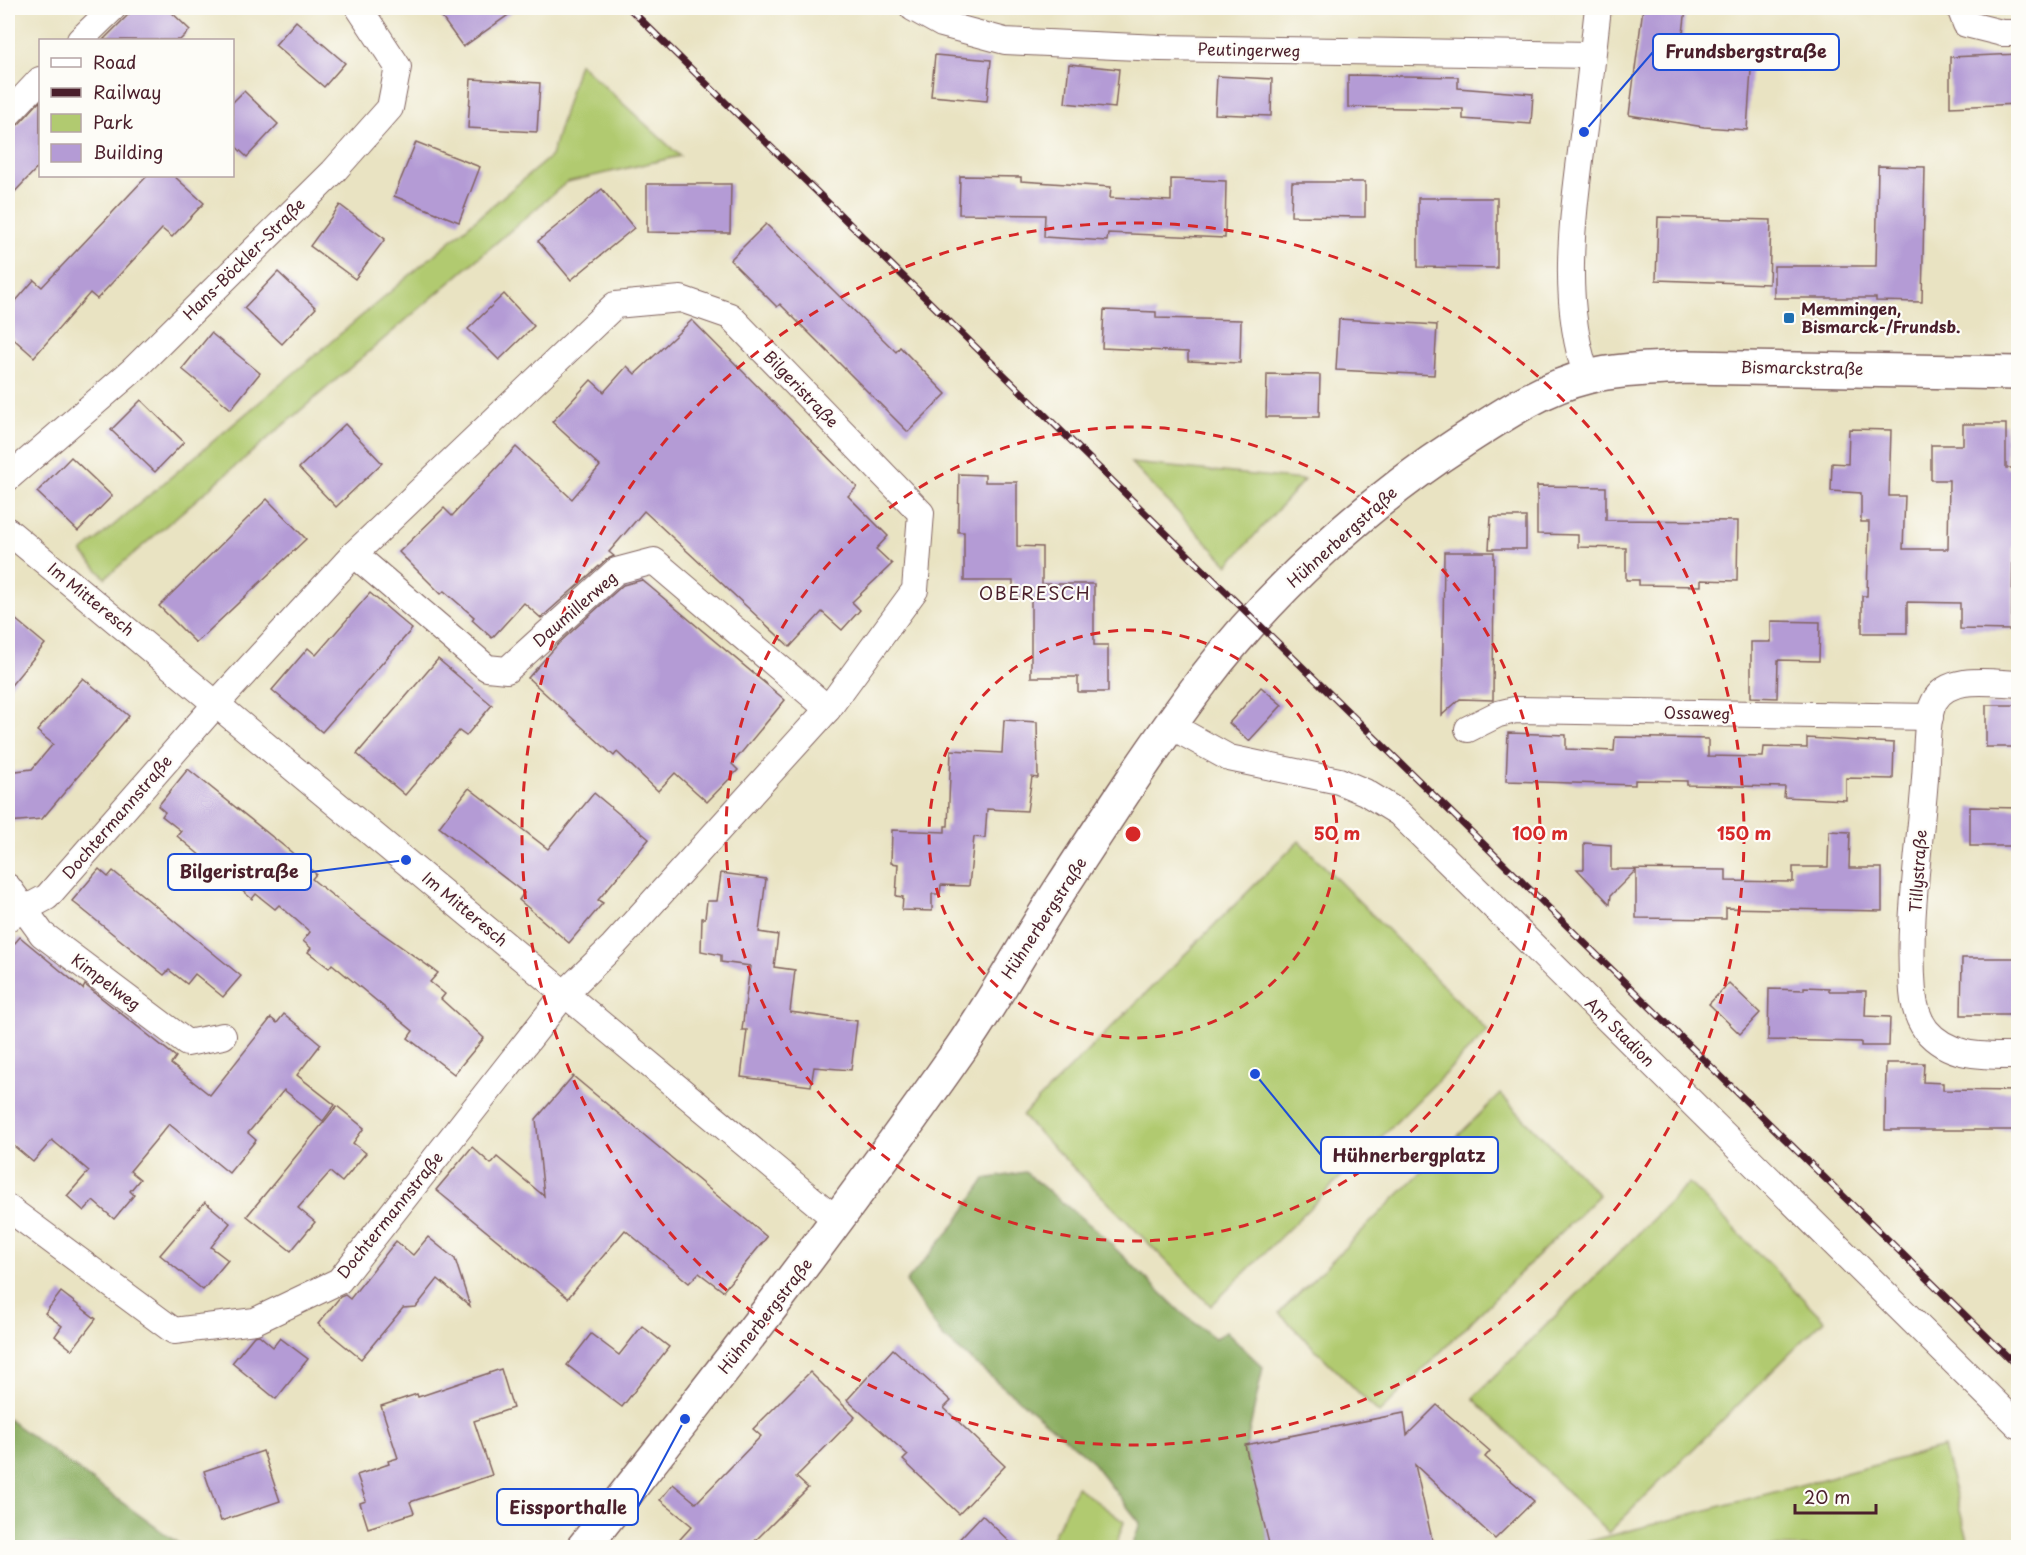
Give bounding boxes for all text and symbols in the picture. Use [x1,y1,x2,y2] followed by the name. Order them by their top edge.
[1653,34,1839,70] callout: Frundsbergstraße
[1197,36,1301,62] street label: Peutingerweg
[1665,37,1827,64] text: Frundsbergstraße
[39,39,234,177] legend
[93,48,137,75] text: Road
[93,78,161,105] text: Railway
[93,108,133,135] text: Park
[93,138,163,165] text: Building
[177,192,310,325] street label: Hans-Böckler-Straße
[1801,296,1960,338] place label: Memmingen, Bismarck-/Frundsb.
[1782,311,1796,325] marker: Memmingen, Bismarck-/Frundsb.
[759,344,845,432] street label: Bilgeristraße
[1740,354,1864,380] street label: Bismarckstraße
[1281,480,1402,592] street label: Hühnerbergstraße
[43,556,140,641] street label: Im Mitteresch
[527,565,622,652] street label: Daumillerweg
[979,579,1091,606] district label: OBERESCH
[1663,699,1731,725] street label: Ossaweg
[56,749,177,884] street label: Dochtermannstraße
[1314,819,1360,846] text: 50 m
[1512,819,1568,846] text: 100 m
[1717,819,1771,846] text: 150 m
[1123,824,1143,844] centre of rings
[1902,829,1932,913] street label: Tillystraße
[995,852,1092,983] street label: Hühnerbergstraße
[168,854,311,890] callout: Bilgeristraße
[179,857,299,884] text: Bilgeristraße
[418,865,514,951] street label: Im Mitteresch
[67,947,146,1015] street label: Kimpelweg
[1580,991,1661,1072] street label: Am Stadion
[1321,1137,1498,1173] callout: Hühnerbergplatz
[1332,1141,1486,1168] text: Hühnerbergplatz
[330,1146,448,1283] street label: Dochtermannstraße
[711,1252,817,1378] street label: Hühnerbergstraße
[1795,1477,1876,1515] scale bar
[1804,1483,1850,1510] text: 20 m
[497,1489,638,1525] callout: Eissporthalle
[509,1493,627,1520] text: Eissporthalle

